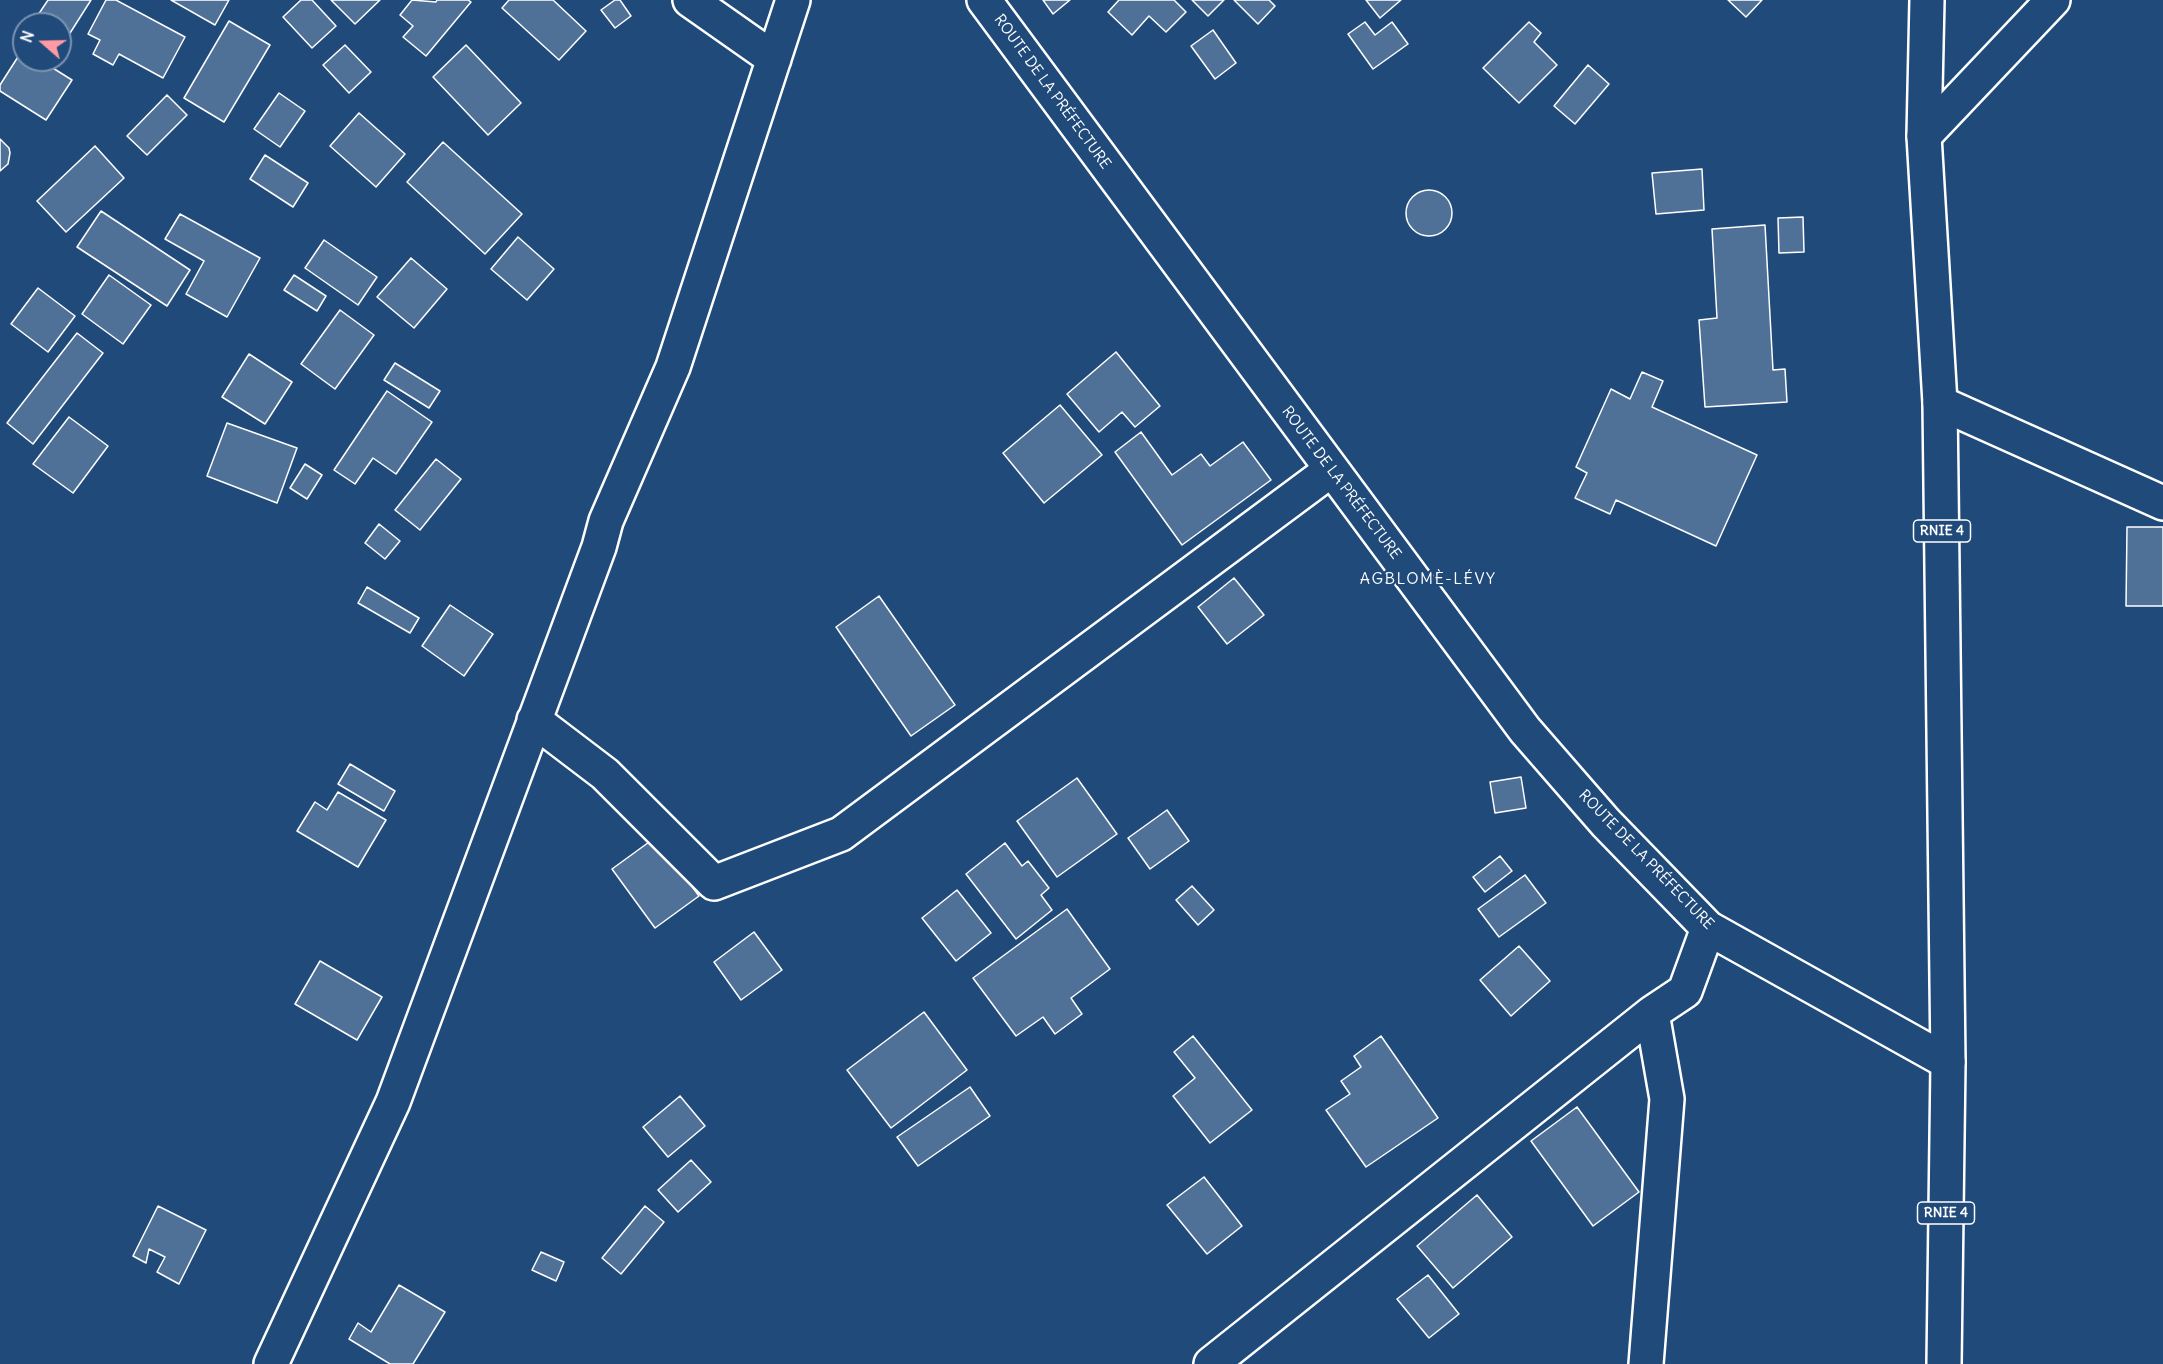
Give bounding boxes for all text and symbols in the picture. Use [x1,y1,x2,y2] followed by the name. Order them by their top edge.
[990,11,1114,173] street label: ROUTE DE LA PRÉFECTURE
[12,12,72,72] north arrow
[16,28,38,45] text: N
[1278,403,1404,563] street label: ROUTE DE LA PRÉFECTURE
[1914,520,1970,542] road number: RNIE 4
[1360,569,1496,589] district label: AGBLOMÈ-LÉVY
[1575,787,1717,933] street label: ROUTE DE LA PRÉFECTURE
[1918,1202,1974,1224] road number: RNIE 4

